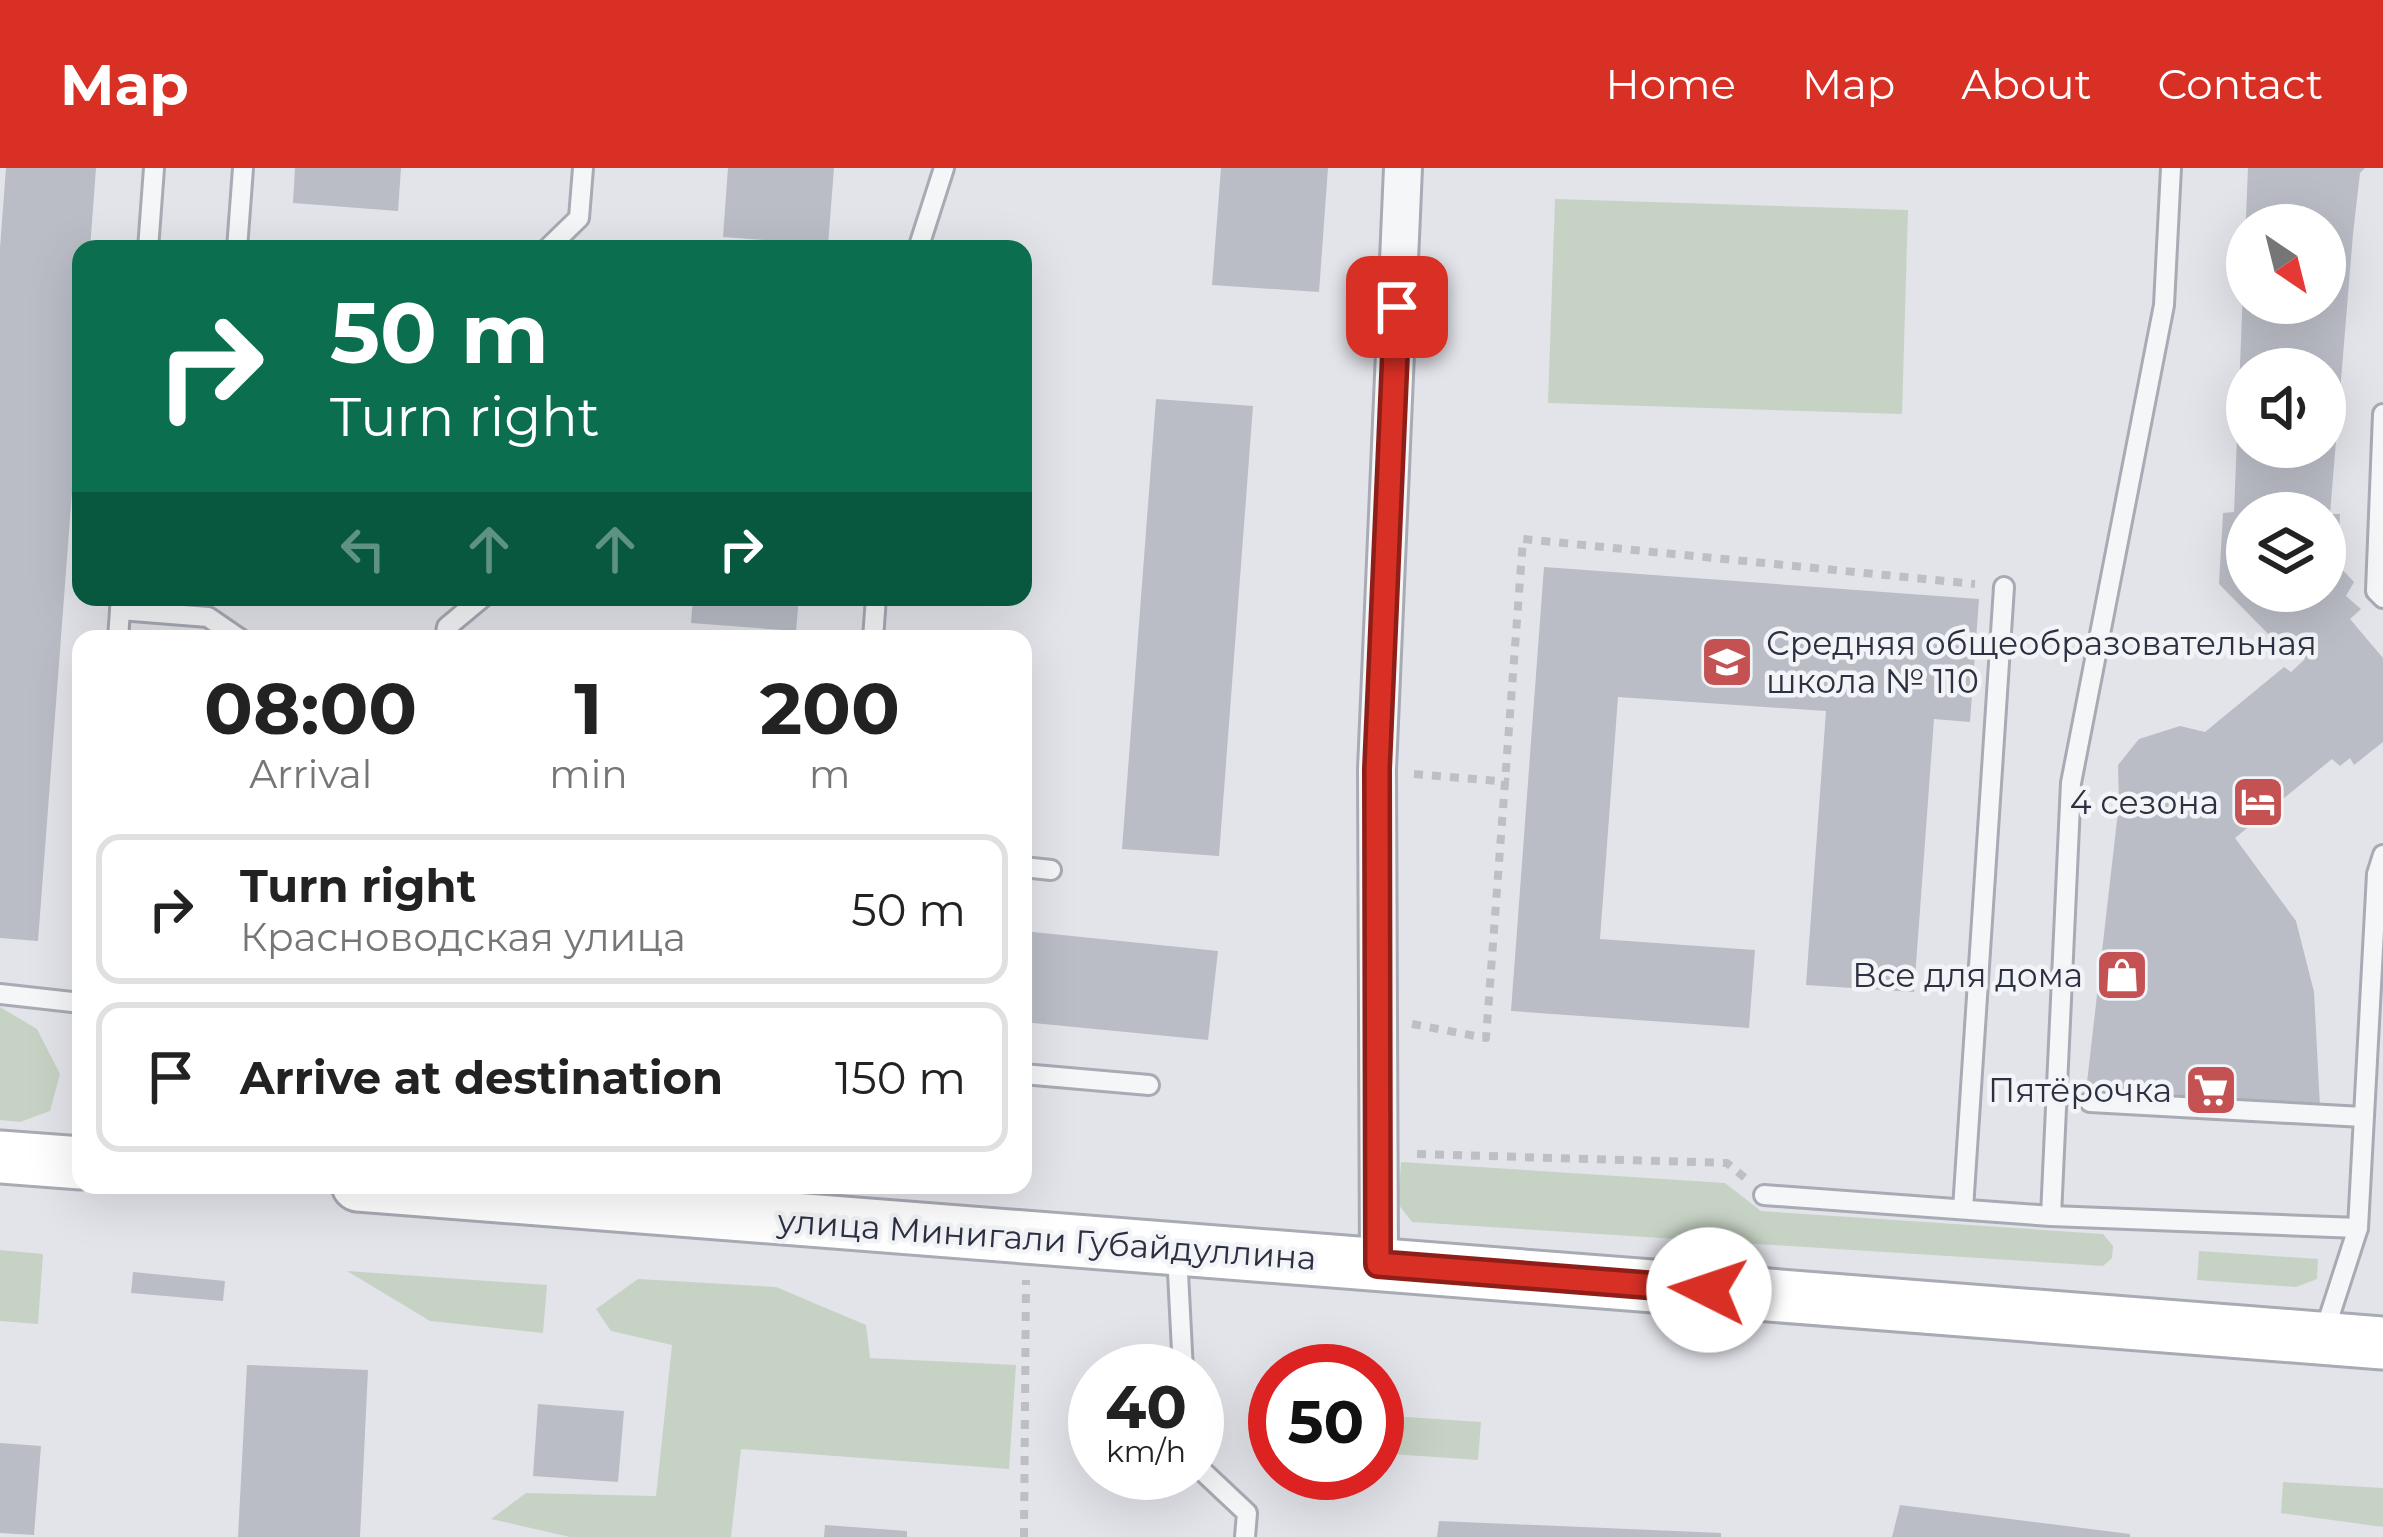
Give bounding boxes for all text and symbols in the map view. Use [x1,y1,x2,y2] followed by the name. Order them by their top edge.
[60,50,189,119] text: Map
[1606,58,1736,110] text: Home
[1802,58,1895,110] text: Map
[1961,58,2092,110] text: About
[2158,58,2323,110] text: Contact
[2226,204,2346,324] north arrow
[2226,204,2346,612] map controls
[1346,256,1448,358] pin
[1364,274,1430,340] icon: arrive
[330,282,549,384] text: 50 m
[132,288,288,444] icon: right
[2226,348,2346,468] button: sound
[330,384,600,450] text: Turn right
[2226,492,2346,612] button: layers
[330,516,396,582] icon: left
[456,516,522,582] icon: ahead
[582,516,648,582] icon: ahead
[708,516,774,582] icon: right
[1766,623,2317,701] place label: Средняя общеобразовательная школа № 110
[1699,634,1755,690] school or university icon: Средняя общеобразовательная школа № 110
[204,664,417,752] text: 08:00
[574,664,603,752] text: 1
[760,664,900,752] text: 200
[249,750,372,798] text: Arrival
[549,750,628,798] text: min
[809,750,850,798] text: m
[2230,774,2286,830] hotel icon: 4 сезона
[2070,782,2219,822] place label: 4 сезона
[240,858,476,913] text: Turn right
[138,876,204,942] icon: right
[851,882,966,937] text: 50 m
[240,913,686,961] text: Красноводская улица
[2094,947,2150,1003] shop icon: Все для дома
[1852,955,2083,995] place label: Все для дома
[138,1044,204,1110] icon: arrive
[240,1050,723,1105] text: Arrive at destination
[835,1050,966,1105] text: 150 m
[2183,1062,2239,1118] supermarket icon: Пятёрочка
[1988,1070,2172,1110] place label: Пятёрочка
[775,1200,1318,1278] street label: улица Минигали Губайдуллина
[1646,1227,1772,1353] position arrow
[1248,1344,1404,1500] speed limit sign: 50
[1105,1370,1187,1443] text: 40
[1106,1433,1186,1470] text: km/h

